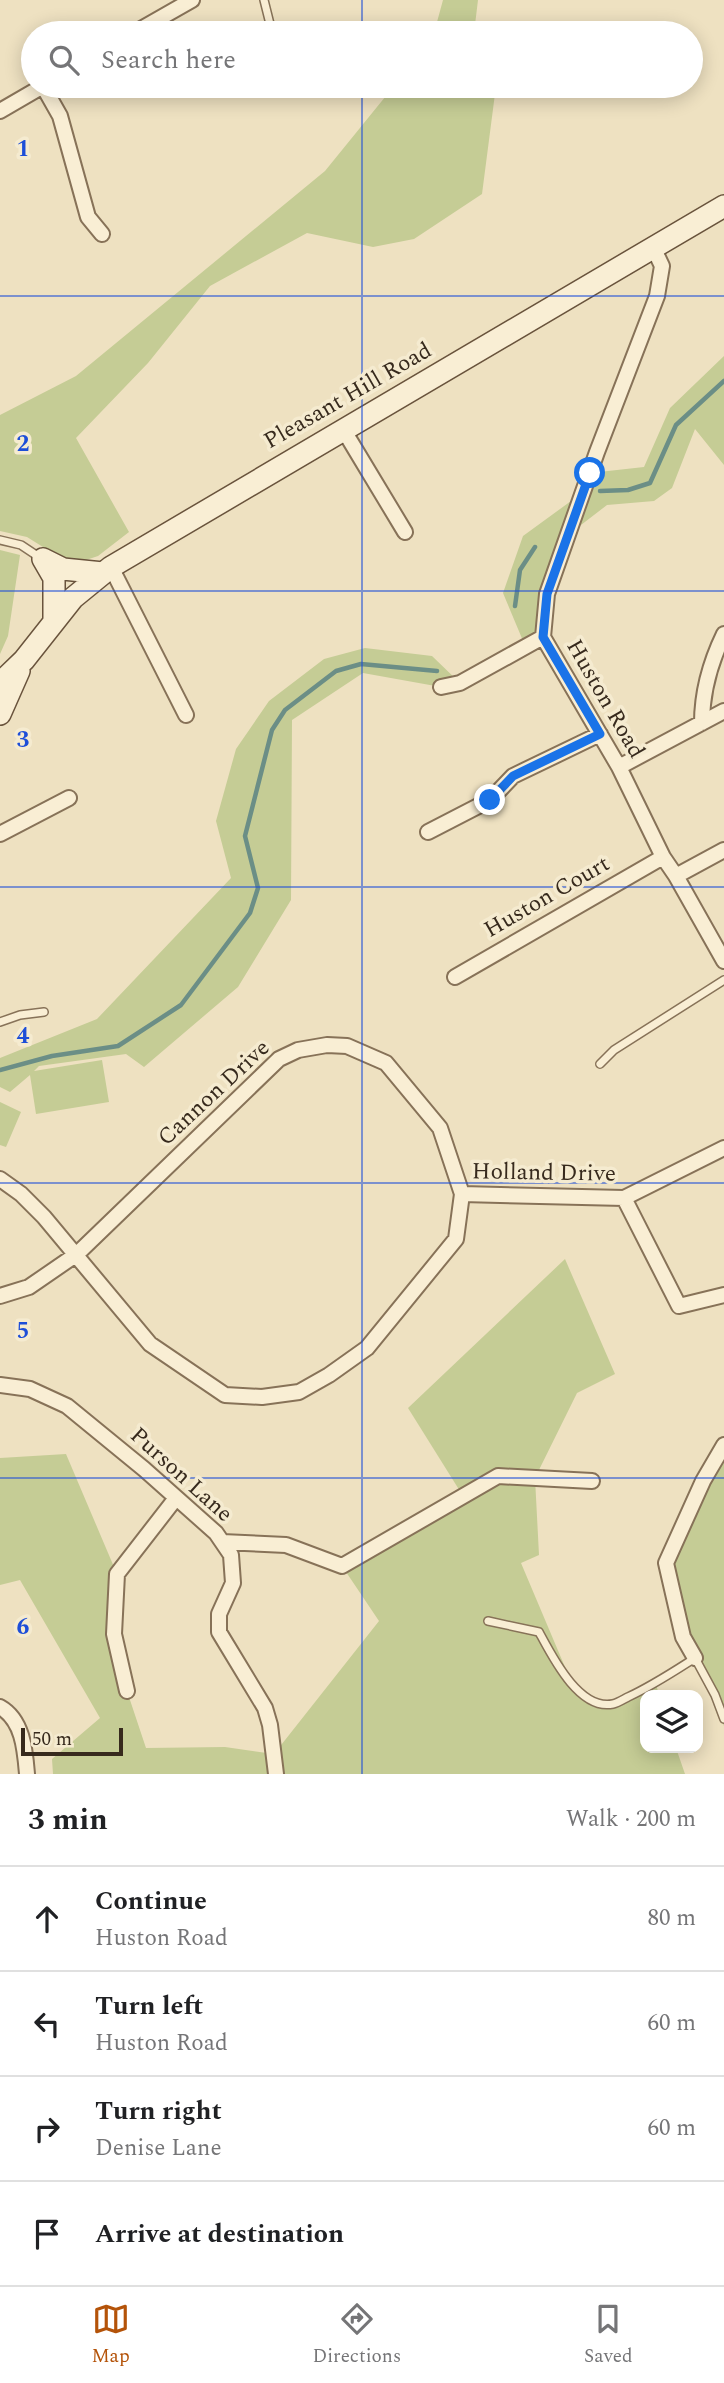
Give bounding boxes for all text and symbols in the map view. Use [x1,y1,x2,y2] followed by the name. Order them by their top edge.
[21,21,703,98] search box
[101,40,236,80] text: Search here
[45,41,83,79] icon: search
[17,132,29,167] text: 1
[257,333,439,458] street label: Pleasant Hill Road
[17,427,30,462] text: 2
[574,457,605,488] route start
[557,633,653,765] street label: Huston Road
[17,723,30,758] text: 3
[474,784,505,815] route end
[478,847,616,947] street label: Huston Court
[17,1019,30,1054] text: 4
[150,1032,278,1154] street label: Cannon Drive
[472,1154,616,1192] street label: Holland Drive
[17,1314,29,1349] text: 5
[122,1419,240,1531] street label: Purson Lane
[17,1610,30,1645] text: 6
[640,1690,703,1753] map controls
[640,1690,703,1753] button: layers
[21,1725,122,1757] scale bar
[32,1725,72,1754] text: 50 m
[28,1797,108,1843] text: 3 min
[566,1802,696,1837] text: Walk · 200 m
[95,1881,207,1921] text: Continue
[28,1900,66,1938] icon: ahead
[647,1901,696,1936] text: 80 m
[95,1921,228,1956] text: Huston Road
[95,1986,203,2026] text: Turn left
[28,2005,66,2043] icon: left
[647,2006,696,2041] text: 60 m
[95,2026,228,2061] text: Huston Road
[95,2091,222,2131] text: Turn right
[28,2110,66,2148] icon: right
[647,2111,696,2146] text: 60 m
[95,2131,222,2166] text: Denise Lane
[95,2214,344,2254] text: Arrive at destination
[28,2215,66,2253] icon: arrive
[91,2300,130,2371] tab: Map
[312,2300,401,2371] tab: Directions
[584,2300,633,2371] tab: Saved

